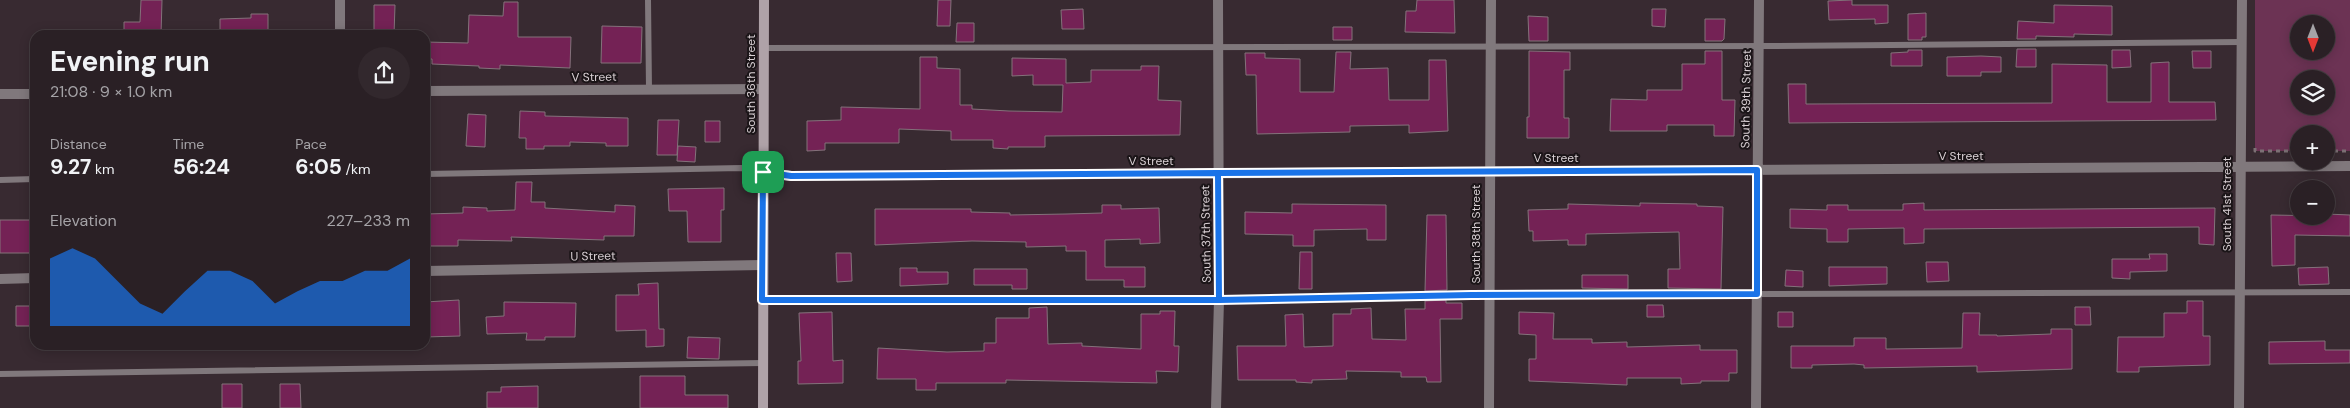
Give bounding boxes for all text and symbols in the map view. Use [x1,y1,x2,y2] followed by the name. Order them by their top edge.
[2290,15,2335,60] north arrow
[2290,15,2335,225] map controls
[743,34,759,134] street label: South 36th Street
[50,43,210,80] text: Evening run
[358,47,410,99] button: share
[1737,49,1755,149] street label: South 39th Street
[571,69,617,85] street label: V Street
[2290,70,2335,115] button: layers
[50,81,172,102] text: 21:08 · 9 × 1.0 km
[2290,125,2335,170] button: +
[50,135,107,153] text: Distance
[173,135,204,153] text: Time
[295,135,327,153] text: Pace
[1938,148,1984,164] street label: V Street
[1533,150,1579,166] street label: V Street
[742,151,784,193] pin
[50,153,91,181] text: 9.27
[173,153,230,181] text: 56:24
[295,153,342,181] text: 6:05
[1128,153,1174,169] street label: V Street
[2219,156,2235,251] street label: South 41st Street
[749,158,777,186] icon: arrive
[91,160,115,178] text: km
[342,160,371,178] text: /km
[2290,180,2335,225] button: −
[1468,184,1484,283] street label: South 38th Street
[1197,185,1215,283] street label: South 37th Street
[50,210,117,231] text: Elevation
[326,210,410,231] text: 227–233 m
[570,248,616,264] street label: U Street

